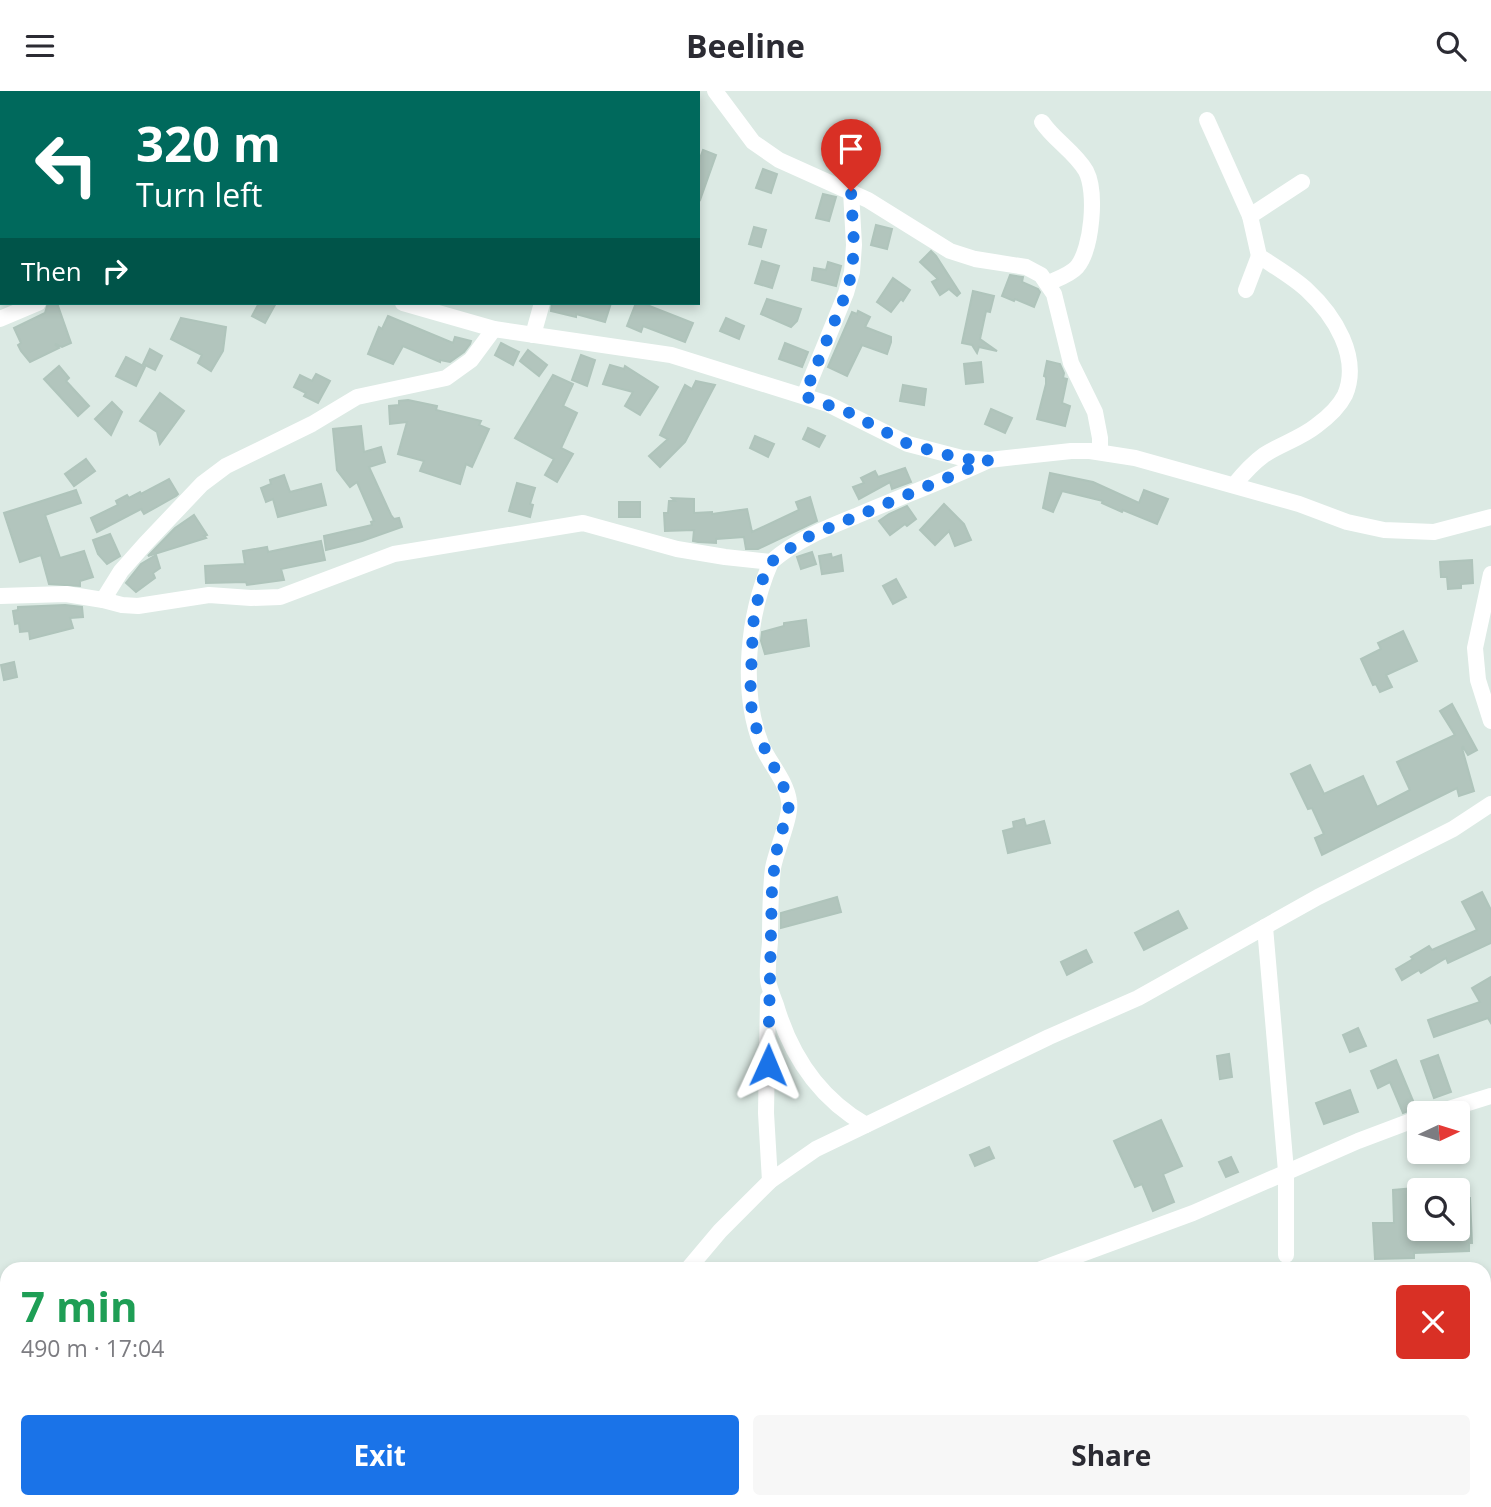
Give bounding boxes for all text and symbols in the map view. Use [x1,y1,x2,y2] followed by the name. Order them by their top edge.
[686,24,805,67] text: Beeline
[21,27,59,65] icon: menu
[1432,27,1470,65] icon: search
[136,110,281,176] text: 320 m
[21,119,112,210] icon: left
[821,119,881,191] pin
[832,130,870,168] icon: arrive
[136,173,262,216] text: Turn left
[96,252,134,290] icon: right
[21,253,82,289] text: Then
[731,1028,805,1102] position arrow
[1407,1101,1470,1164] north arrow
[1407,1101,1470,1241] map controls
[1407,1178,1470,1241] button: search
[21,1277,138,1334] text: 7 min
[1396,1285,1470,1359] button: close
[21,1332,164,1364] text: 490 m · 17:04
[21,1415,739,1495] button: Exit
[753,1415,1470,1495] button: Share

